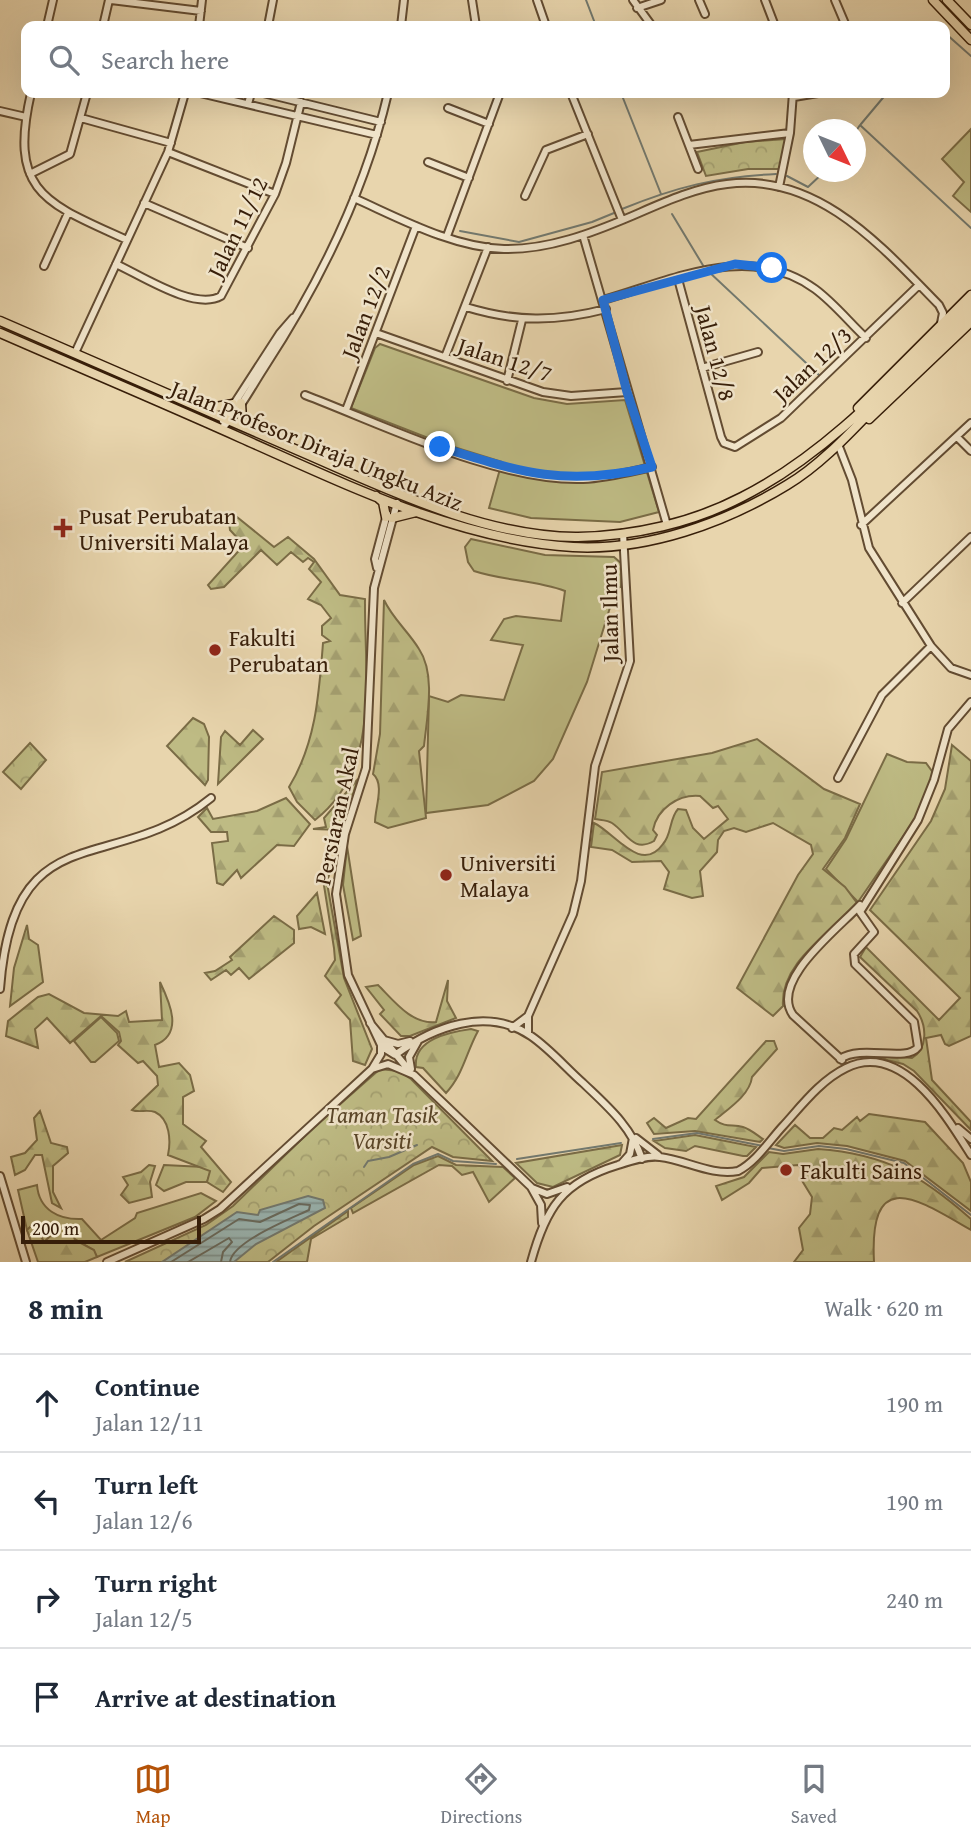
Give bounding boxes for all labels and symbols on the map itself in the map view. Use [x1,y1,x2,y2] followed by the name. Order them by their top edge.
[803,119,866,182] north arrow
[197,171,276,286] street label: Jalan 11/12
[756,252,787,283] route start
[331,261,398,366] street label: Jalan 12/2
[687,299,745,404] street label: Jalan 12/8
[763,319,859,411] street label: Jalan 12/3
[451,327,556,390] street label: Jalan 12/7
[163,370,468,519] street label: Jalan Profesor Diraja Ungku Aziz
[424,431,455,462] route end
[79,499,249,558] place label: Pusat Perubatan Universiti Malaya
[53,518,73,538] marker: Pusat Perubatan Universiti Malaya
[592,563,626,665] street label: Jalan Ilmu
[229,621,329,680] place label: Fakulti Perubatan
[207,642,223,658] marker: Fakulti Perubatan
[305,744,367,888] street label: Persiaran Akal
[460,846,556,905] place label: Universiti Malaya
[438,867,454,883] marker: Universiti Malaya
[326,1098,439,1157] park label: Taman Tasik Varsiti
[800,1154,922,1187] place label: Fakulti Sains
[778,1162,794,1178] marker: Fakulti Sains
[21,1213,201,1245] scale bar

